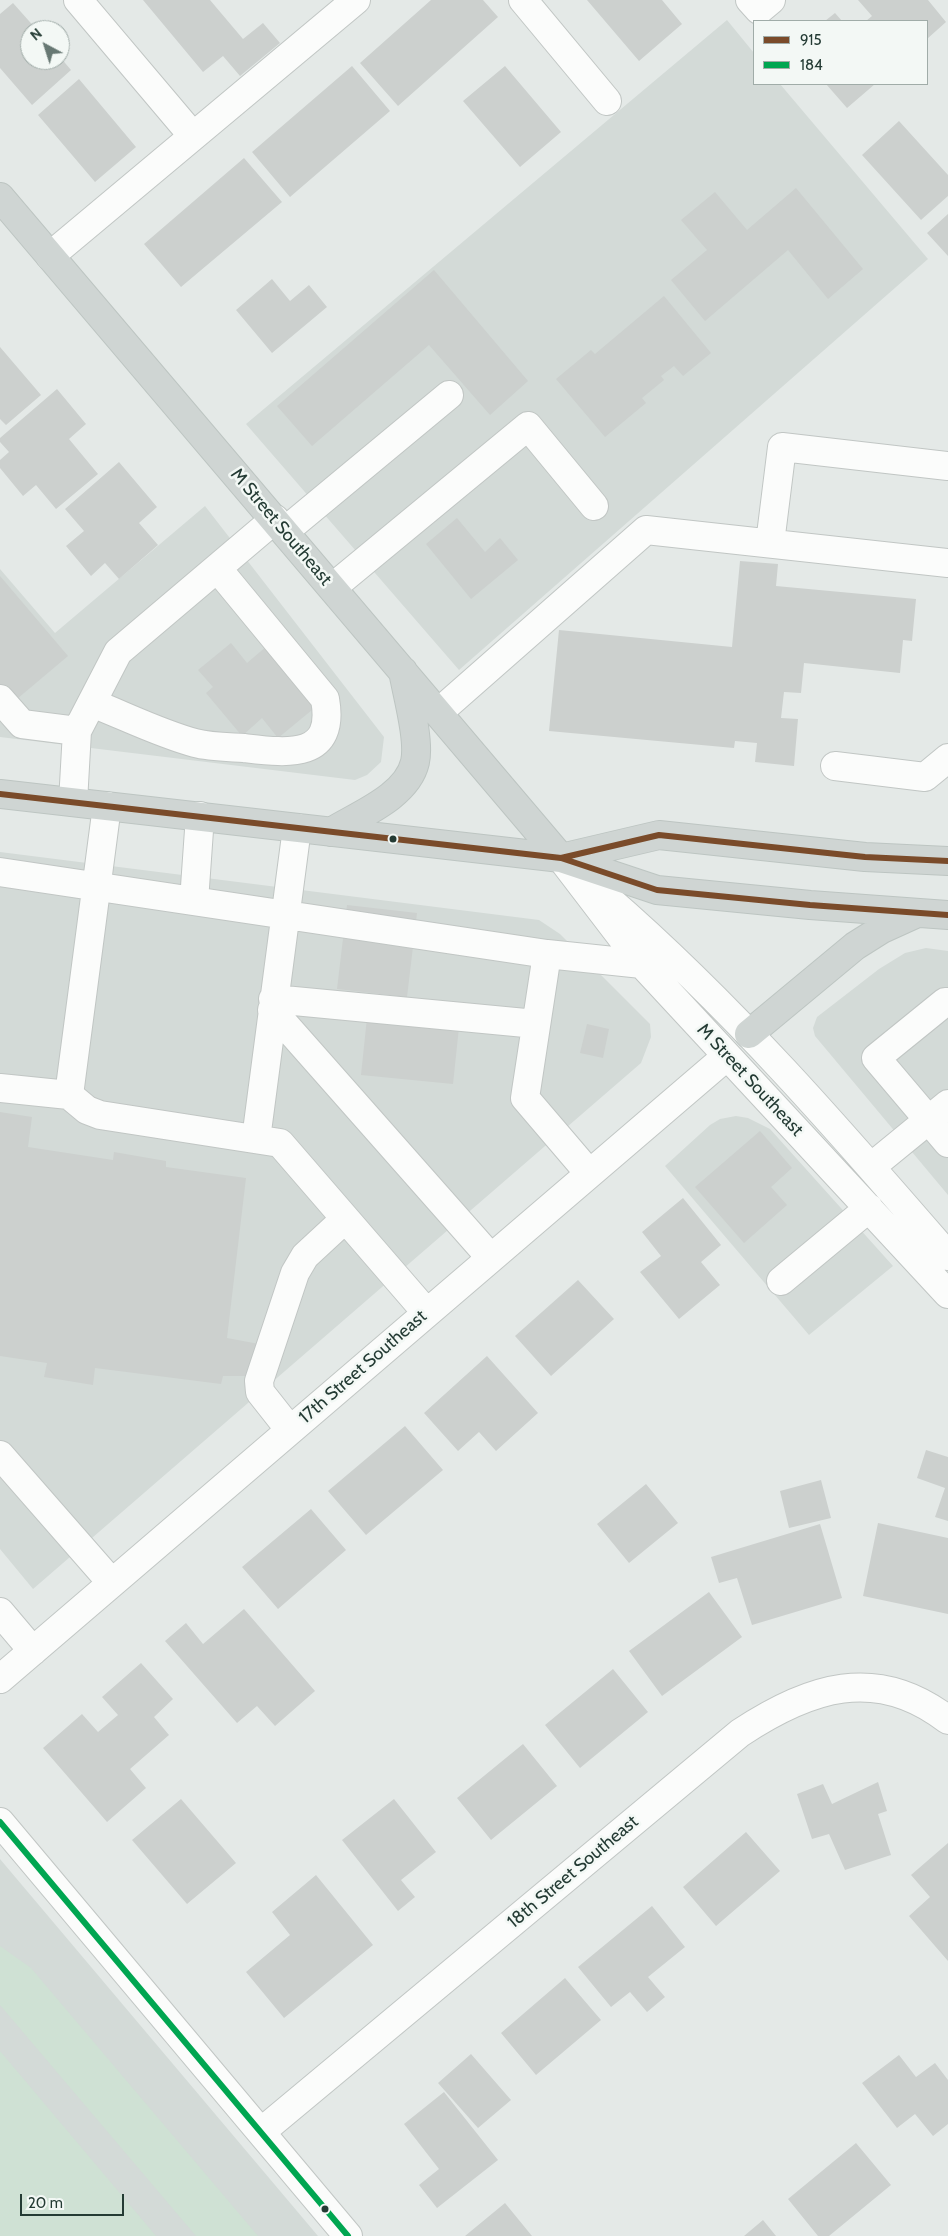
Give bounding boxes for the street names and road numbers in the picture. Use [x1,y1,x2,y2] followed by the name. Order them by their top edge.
[226,464,336,590] street label: M Street Southeast
[692,1019,808,1141] street label: M Street Southeast
[295,1306,431,1428] street label: 17th Street Southeast
[503,1811,643,1933] street label: 18th Street Southeast

